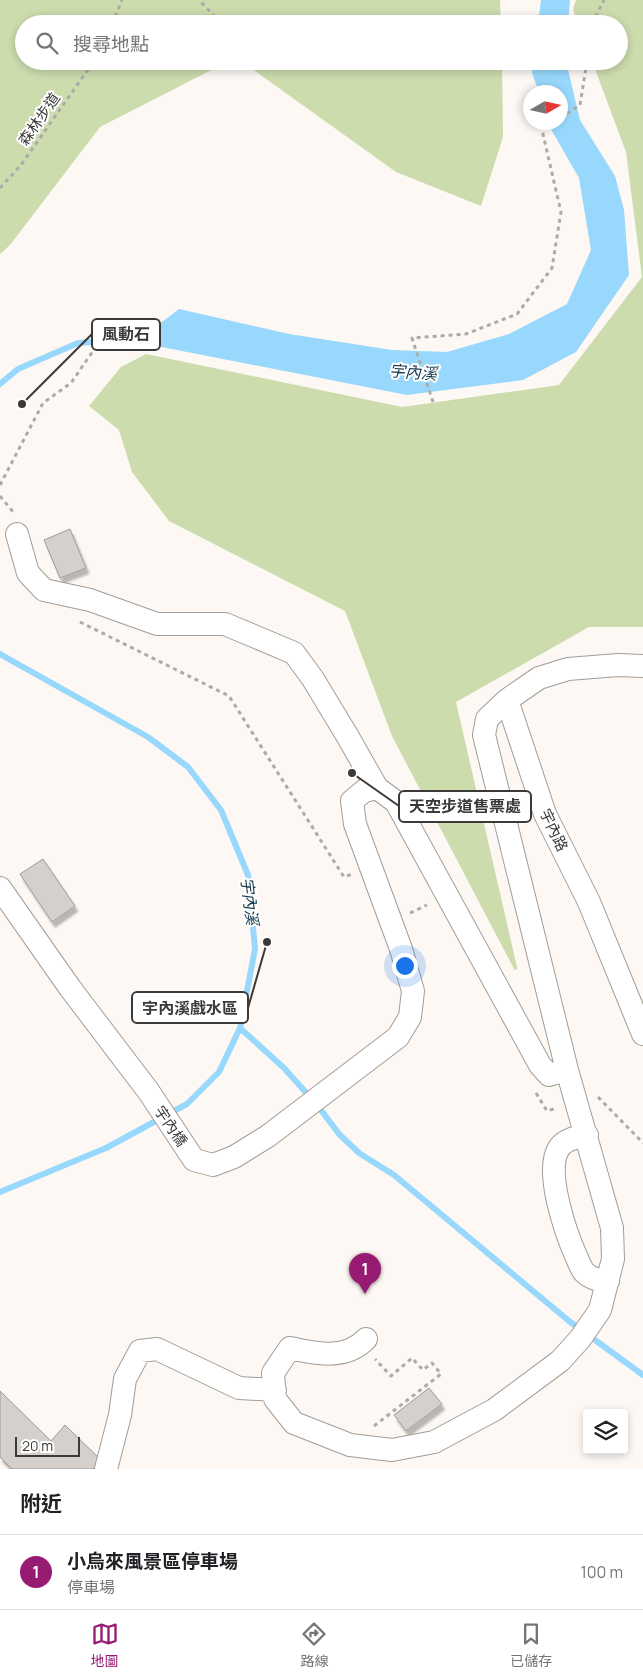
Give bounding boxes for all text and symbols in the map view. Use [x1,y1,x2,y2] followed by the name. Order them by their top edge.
[15,15,628,70] search box
[33,29,61,57] icon: search
[73,31,149,57] text: 搜尋地點
[523,85,568,130] north arrow
[13,88,65,150] street label: 森林步道
[92,319,160,350] callout: 風動石
[102,323,150,345] text: 風動石
[388,359,440,385] water label: 宇內溪
[399,791,531,822] callout: 天空步道售票處
[409,795,521,817] text: 天空步道售票處
[535,805,573,855] street label: 宇內路
[236,876,264,928] water label: 宇內溪
[392,953,418,979] your location
[132,992,248,1023] callout: 宇內溪戲水區
[142,997,238,1019] text: 宇內溪戲水區
[150,1101,192,1151] street label: 宇內橋
[349,1253,381,1294] pin: 1
[583,1409,628,1454] map controls
[583,1409,628,1454] button: layers
[15,1434,80,1457] scale bar
[22,1436,53,1455] text: 20 m
[20,1489,62,1517] text: 附近
[67,1548,238,1574] text: 小烏來風景區停車場
[32,1561,40,1583] text: 1
[580,1561,623,1583] text: 100 m
[67,1576,115,1598] text: 停車場
[91,1620,119,1670] tab: 地圖
[300,1620,328,1670] tab: 路線
[510,1620,552,1670] tab: 已儲存

